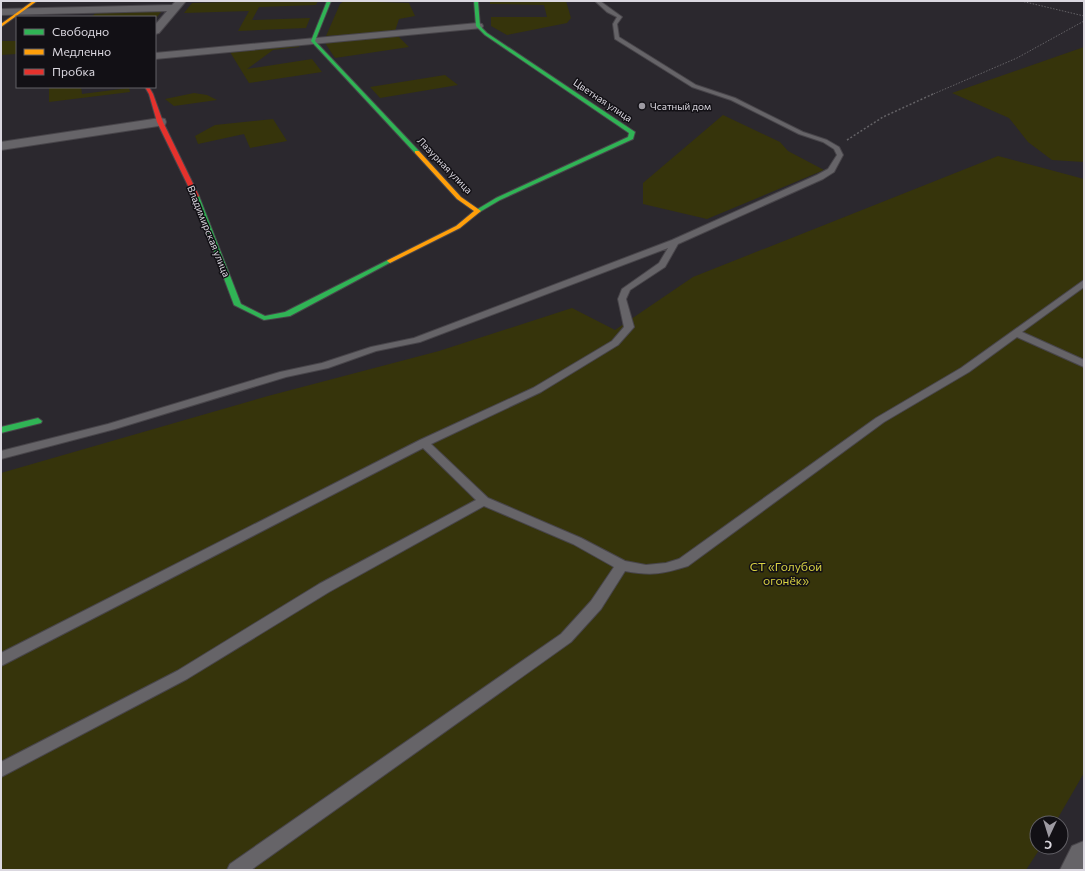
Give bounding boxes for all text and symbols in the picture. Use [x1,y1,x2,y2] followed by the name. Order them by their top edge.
[16,16,156,88] legend
[52,24,109,38] text: Свободно
[52,44,111,58] text: Медленно
[52,64,95,78] text: Пробка
[571,76,635,124] street label: Цветная улица
[650,100,711,112] place label: Чсатный дом
[637,101,647,111] marker: Чсатный дом
[415,134,475,196] street label: Лазурная улица
[185,183,233,279] street label: Владимирская улица
[750,559,822,587] park label: СТ «Голубой огонёк»
[1029,815,1069,855] north arrow
[1044,839,1052,852] text: С

